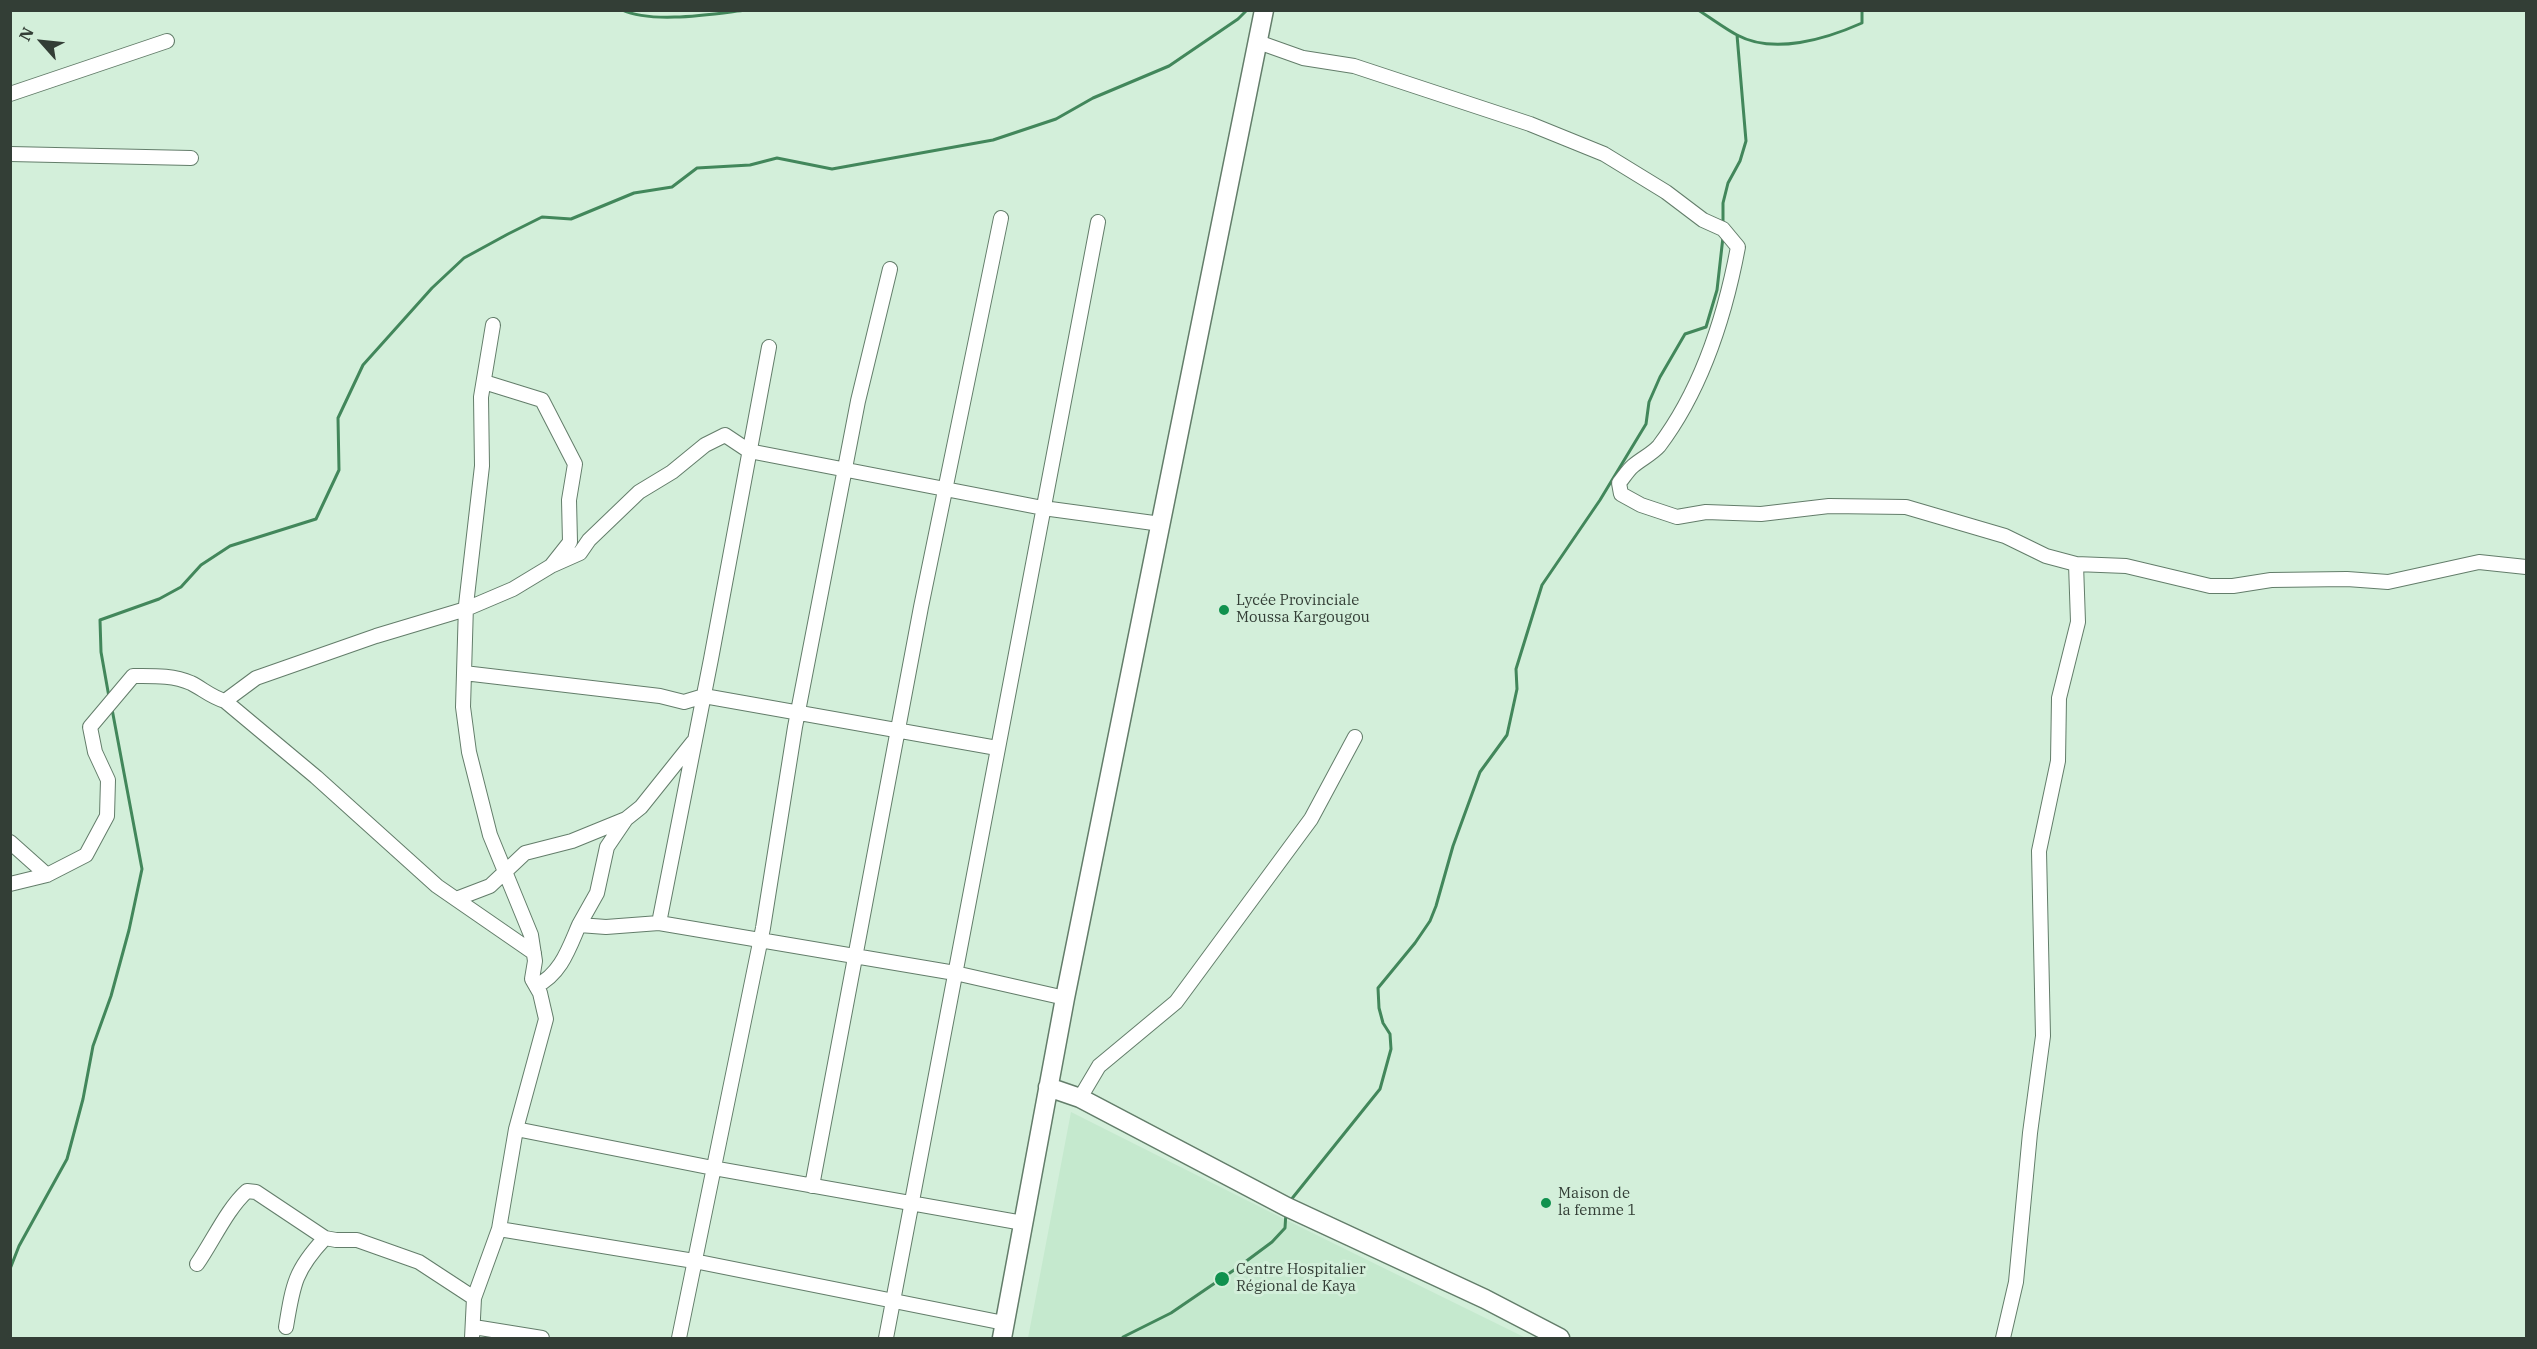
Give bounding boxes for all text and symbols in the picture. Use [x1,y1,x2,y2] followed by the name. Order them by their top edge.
[12,12,72,72] north arrow
[14,24,38,44] text: N
[1236,592,1370,627] place label: Lycée Provinciale Moussa Kargougou
[1217,603,1231,617] marker: Lycée Provinciale Moussa Kargougou
[1558,1185,1636,1220] place label: Maison de la femme 1
[1539,1196,1553,1210] marker: Maison de la femme 1
[1236,1261,1366,1296] place label: Centre Hospitalier Régional de Kaya
[1213,1270,1231,1288] marker: Centre Hospitalier Régional de Kaya

